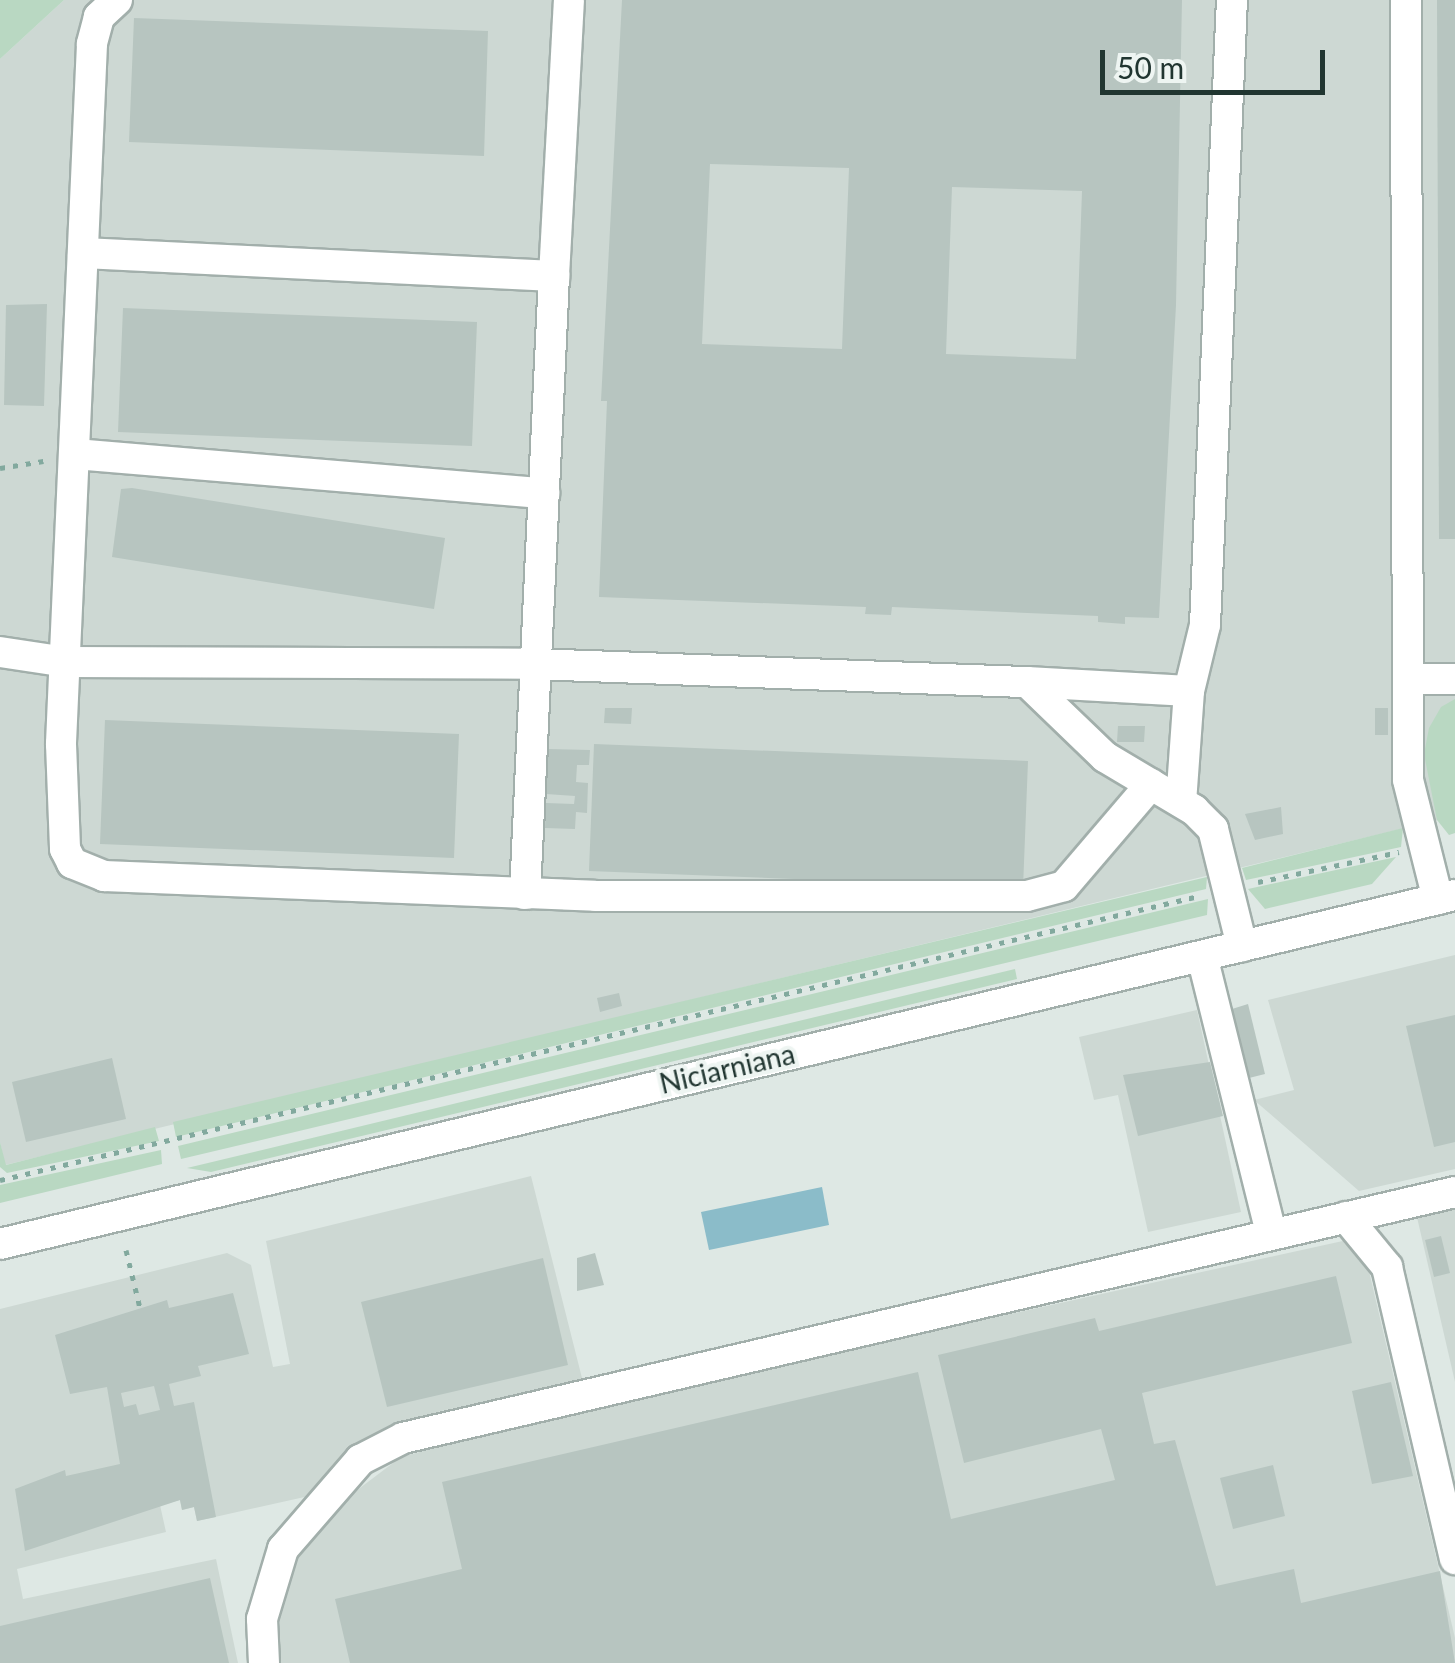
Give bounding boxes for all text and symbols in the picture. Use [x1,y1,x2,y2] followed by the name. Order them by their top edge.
[1105,30,1330,92] scale bar
[1117,49,1184,85] text: 50 m
[656,1036,798,1100] street label: Niciarniana

